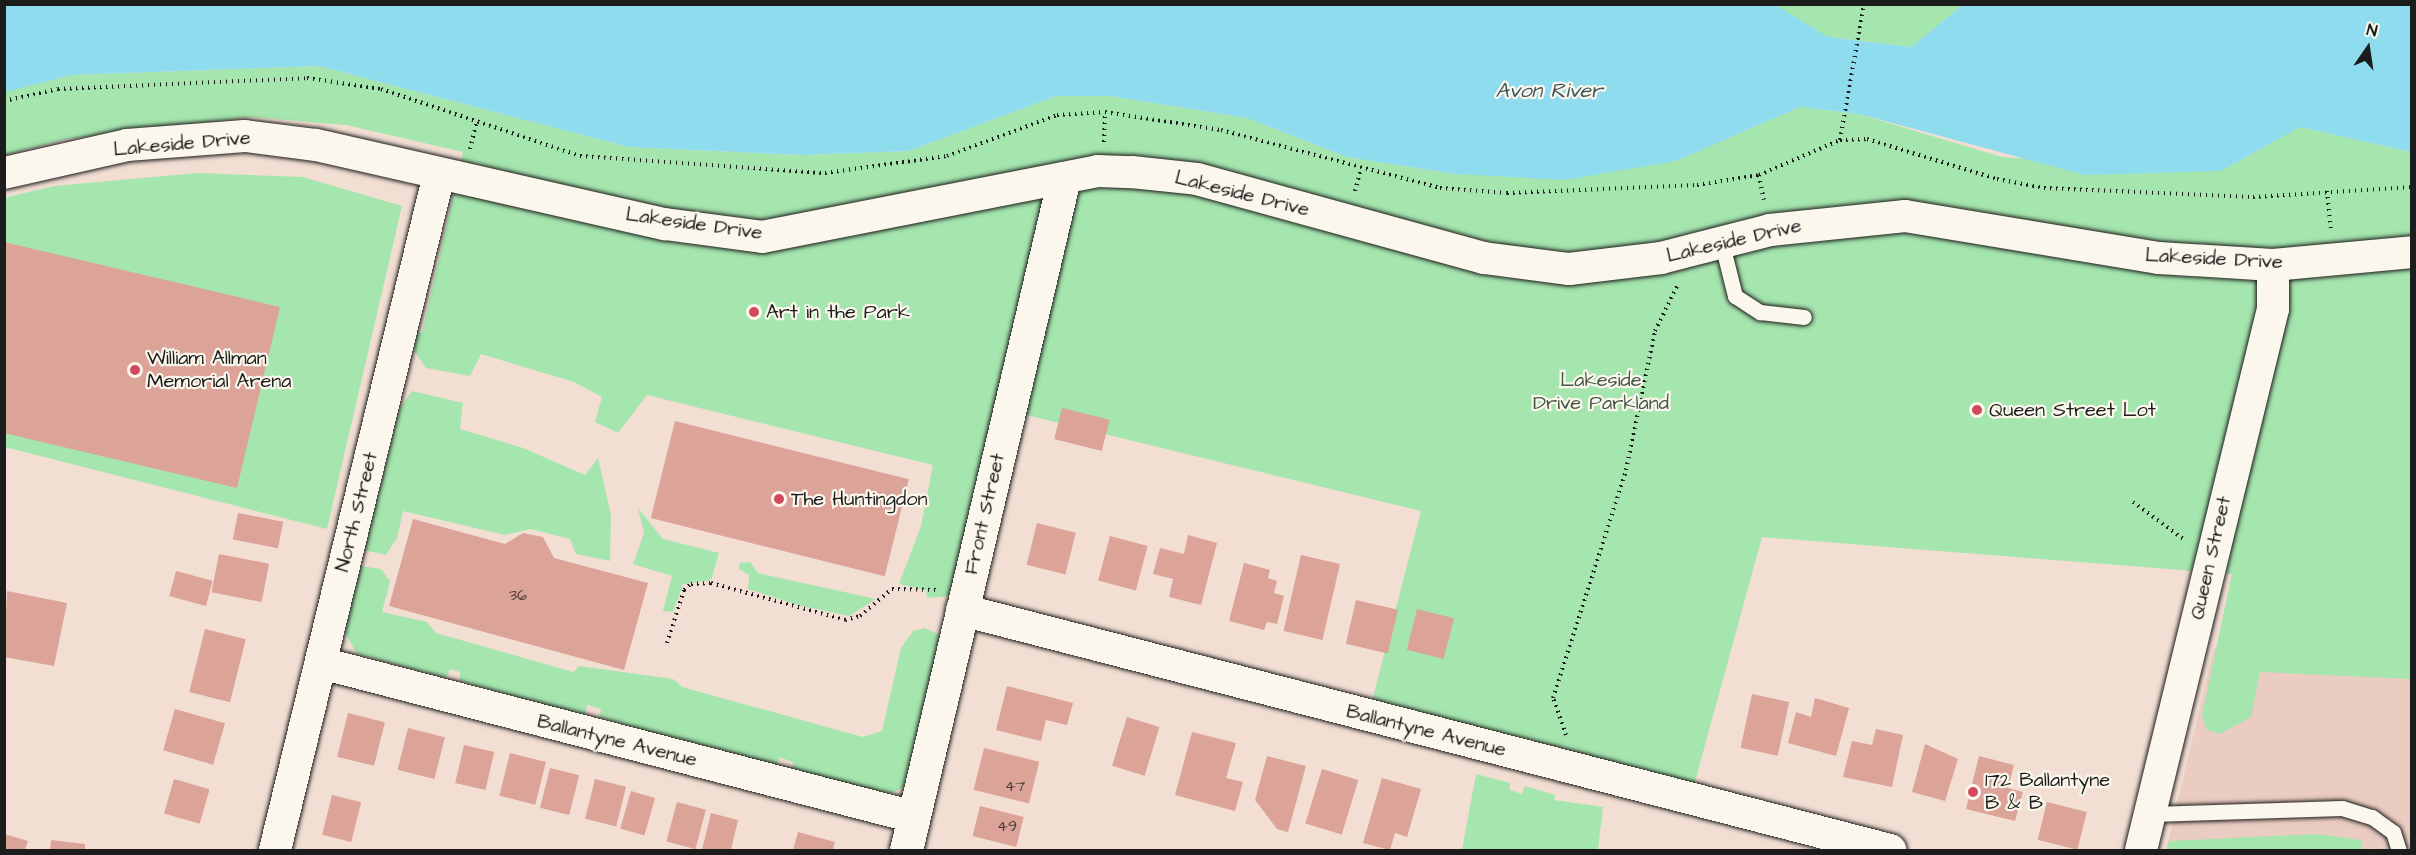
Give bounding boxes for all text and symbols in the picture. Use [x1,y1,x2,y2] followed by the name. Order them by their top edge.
[2338,18,2398,78] north arrow
[2365,19,2379,42] text: N
[1495,78,1603,104] water label: Avon River
[112,126,252,162] street label: Lakeside Drive
[1172,166,1312,222] street label: Lakeside Drive
[624,203,764,245] street label: Lakeside Drive
[1664,214,1804,268] street label: Lakeside Drive
[2145,243,2283,275] street label: Lakeside Drive
[766,300,910,324] place label: Art in the Park
[747,305,761,319] marker: Art in the Park
[147,346,291,393] place label: William Allman Memorial Arena
[128,363,142,377] marker: William Allman Memorial Arena
[1533,368,1669,415] park label: Lakeside Drive Parkland
[1989,398,2156,422] place label: Queen Street Lot
[1970,403,1984,417] marker: Queen Street Lot
[331,450,383,574] street label: North Street
[959,451,1011,577] street label: Front Street
[791,487,927,511] place label: The Huntingdon
[772,492,786,506] marker: The Huntingdon
[2185,494,2237,622] street label: Queen Street
[509,585,527,605] house number: 36
[1344,700,1508,762] street label: Ballantyne Avenue
[535,710,699,772] street label: Ballantyne Avenue
[1985,768,2110,815] place label: 172 Ballantyne B & B
[1005,776,1025,796] house number: 47
[1966,785,1980,799] marker: 172 Ballantyne B & B
[997,816,1017,836] house number: 49

